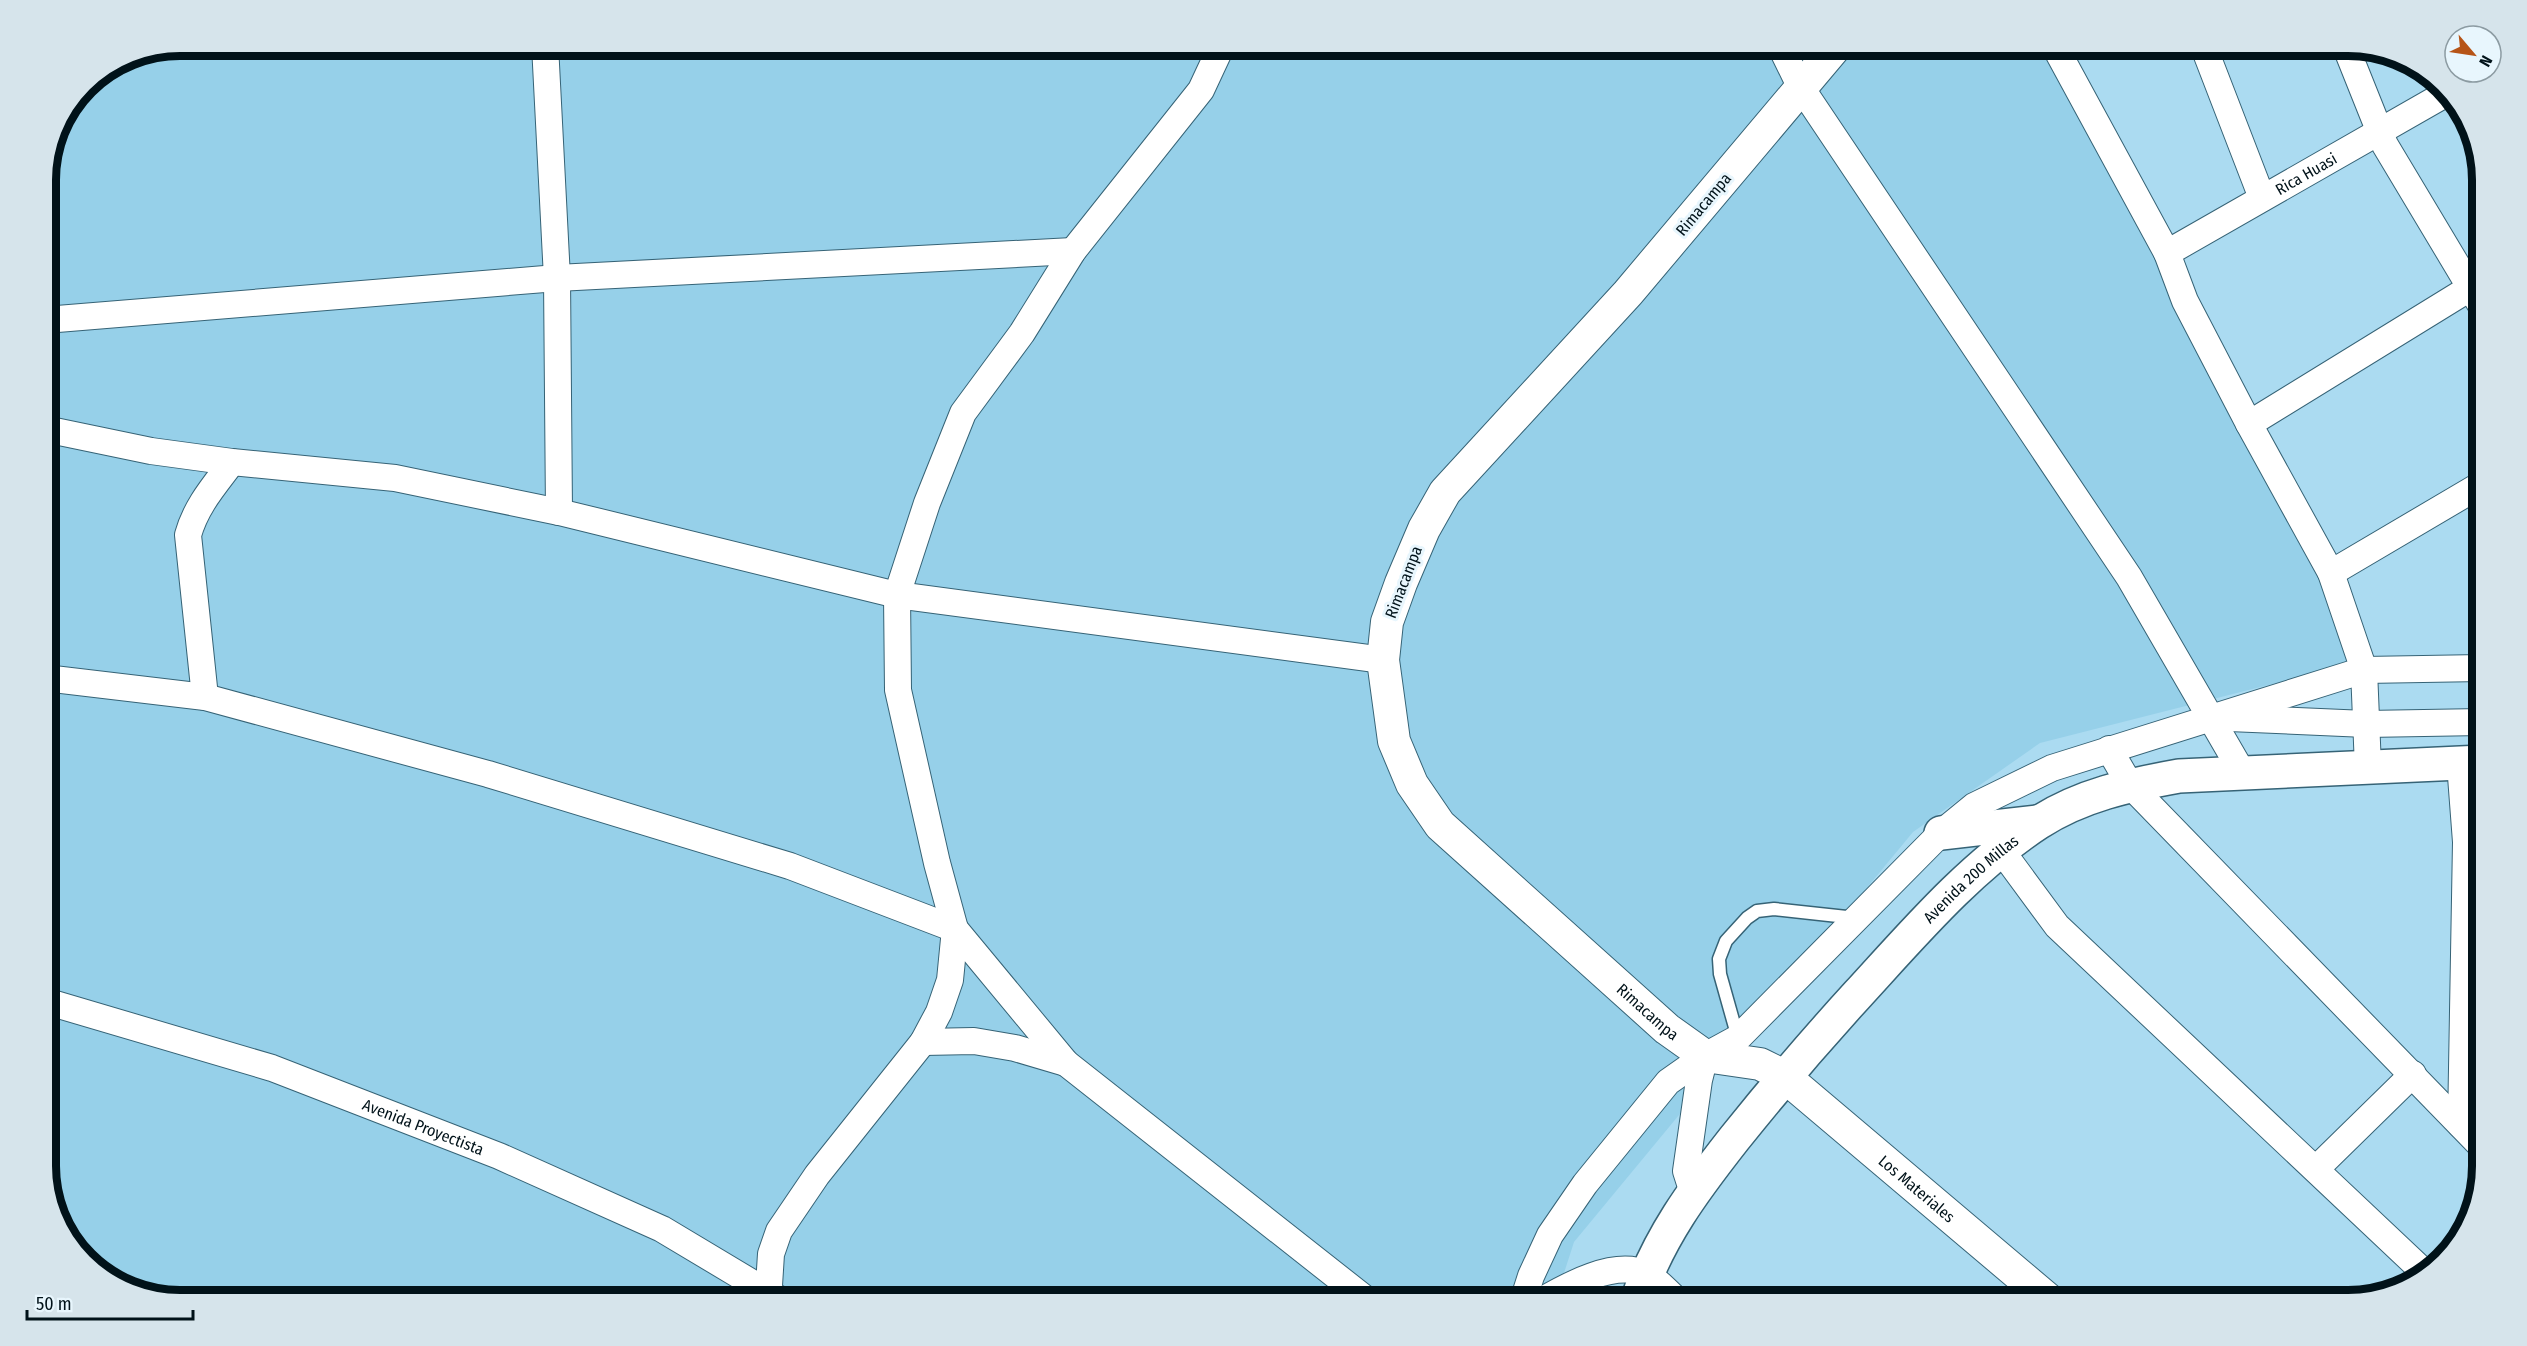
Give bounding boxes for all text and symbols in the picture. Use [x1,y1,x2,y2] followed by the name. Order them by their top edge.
[2443,24,2503,84] north arrow
[2475,52,2496,70] text: N
[2272,149,2340,199] street label: Rica Huasi
[1672,169,1735,240] street label: Rimacampa
[1381,543,1426,621] street label: Rimacampa
[1919,831,2022,927] street label: Avenida 200 Millas
[1613,980,1682,1044] street label: Rimacampa
[360,1095,487,1159] street label: Avenida Proyectista
[1875,1151,1959,1227] street label: Los Materiales
[27,1283,194,1321] scale bar
[36,1293,72,1315] text: 50 m

